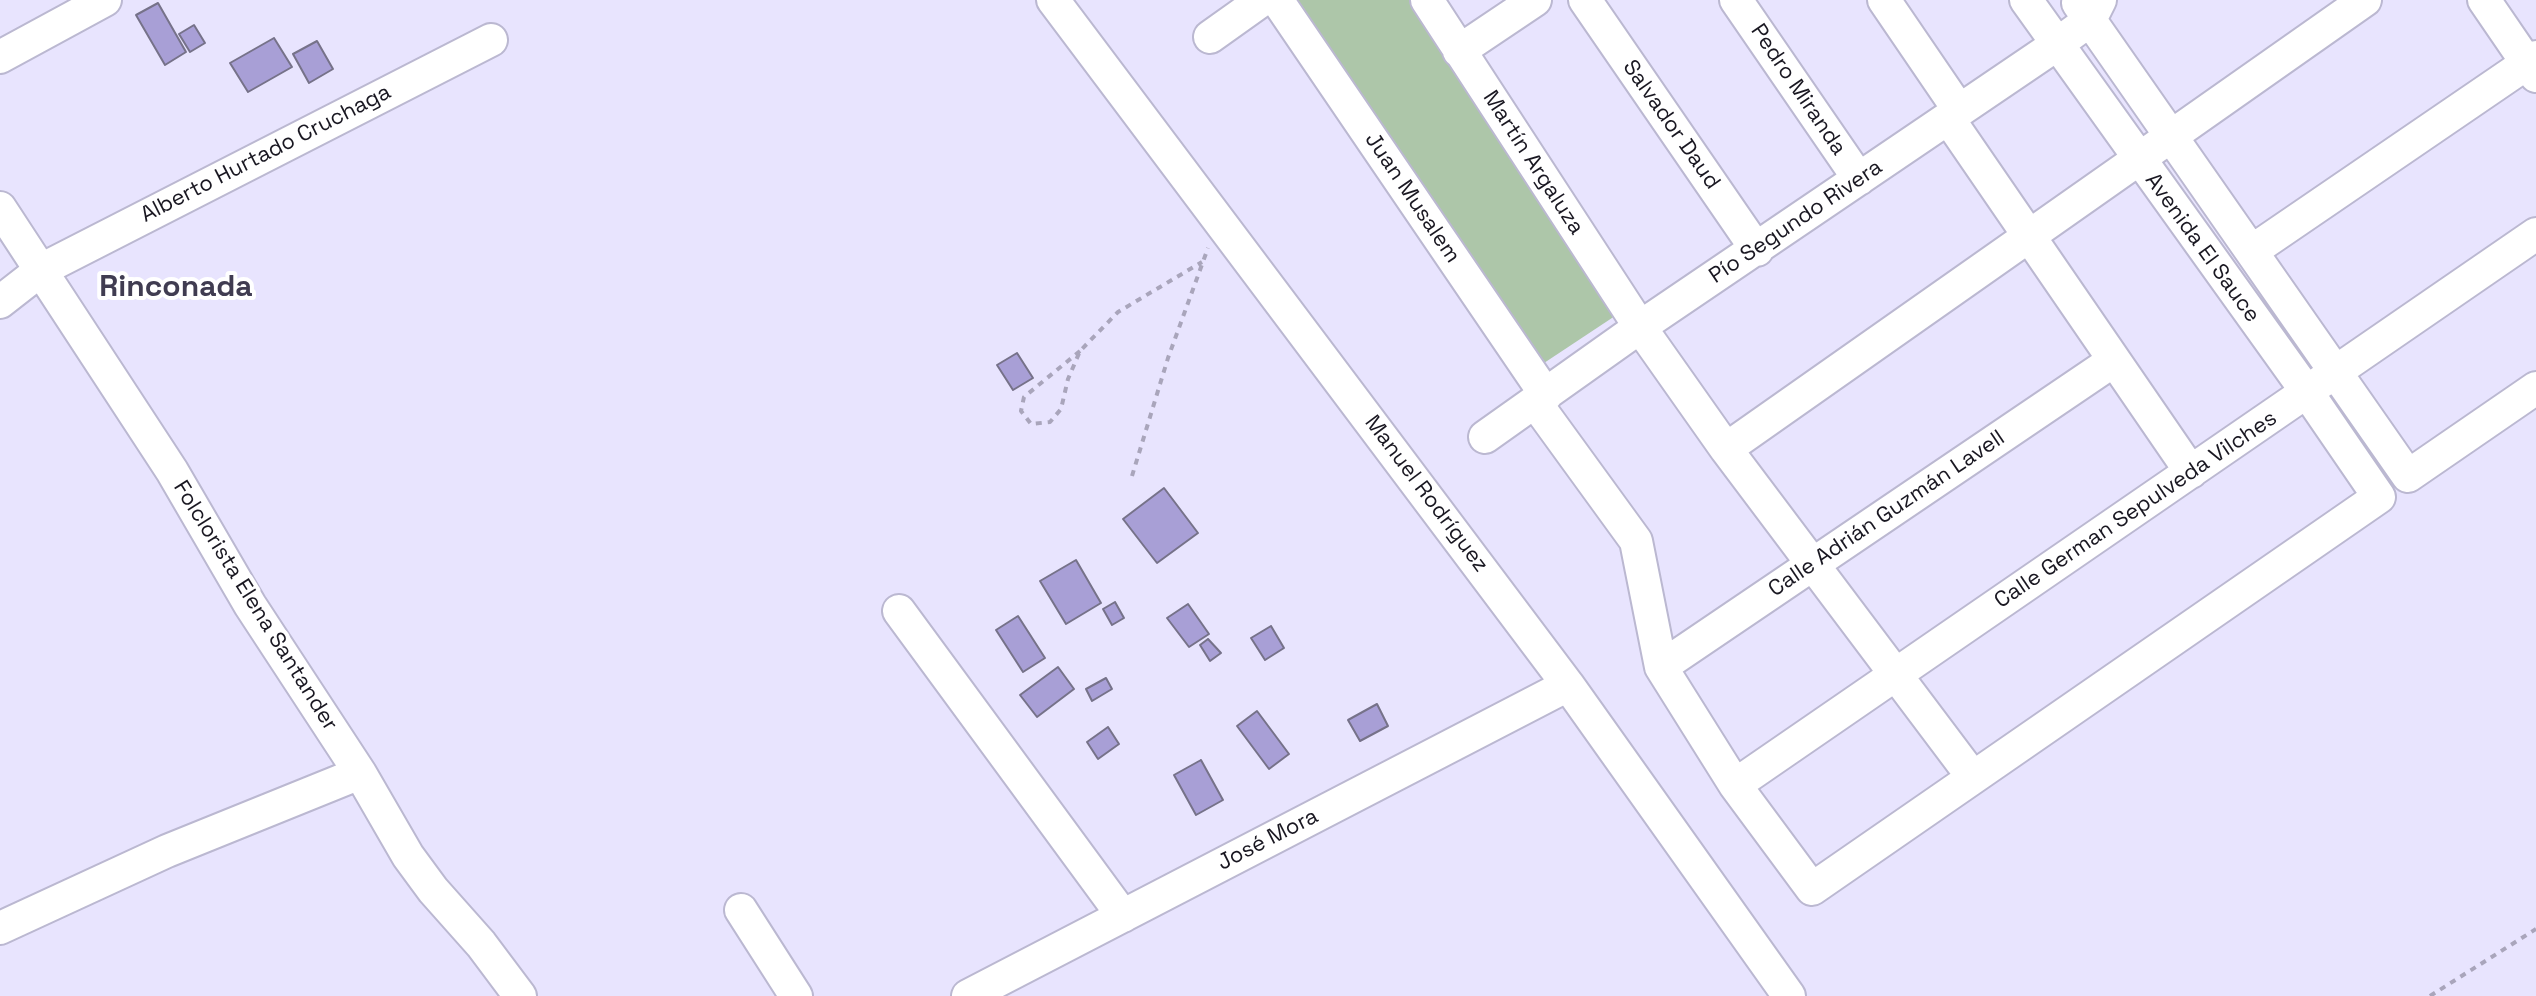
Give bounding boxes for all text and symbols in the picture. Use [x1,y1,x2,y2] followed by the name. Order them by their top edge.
[1744,19,1852,161] street label: Pedro Miranda
[1617,55,1725,195] street label: Salvador Daud
[136,79,396,229] street label: Alberto Hurtado Cruchaga
[1477,86,1589,240] street label: Martín Argaluza
[1359,128,1465,268] street label: Juan Musalem
[1704,154,1888,290] street label: Pío Segundo Rivera
[2139,168,2265,328] street label: Avenida El Sauce
[99,270,253,306] district label: Rinconada
[1990,405,2282,615] street label: Calle German Sepulveda Vilches
[1358,410,1494,578] street label: Manuel Rodríguez
[1764,425,2010,603] street label: Calle Adrián Guzmán Lavell
[167,476,343,736] street label: Folclorista Elena Santander
[1213,803,1323,877] street label: José Mora

